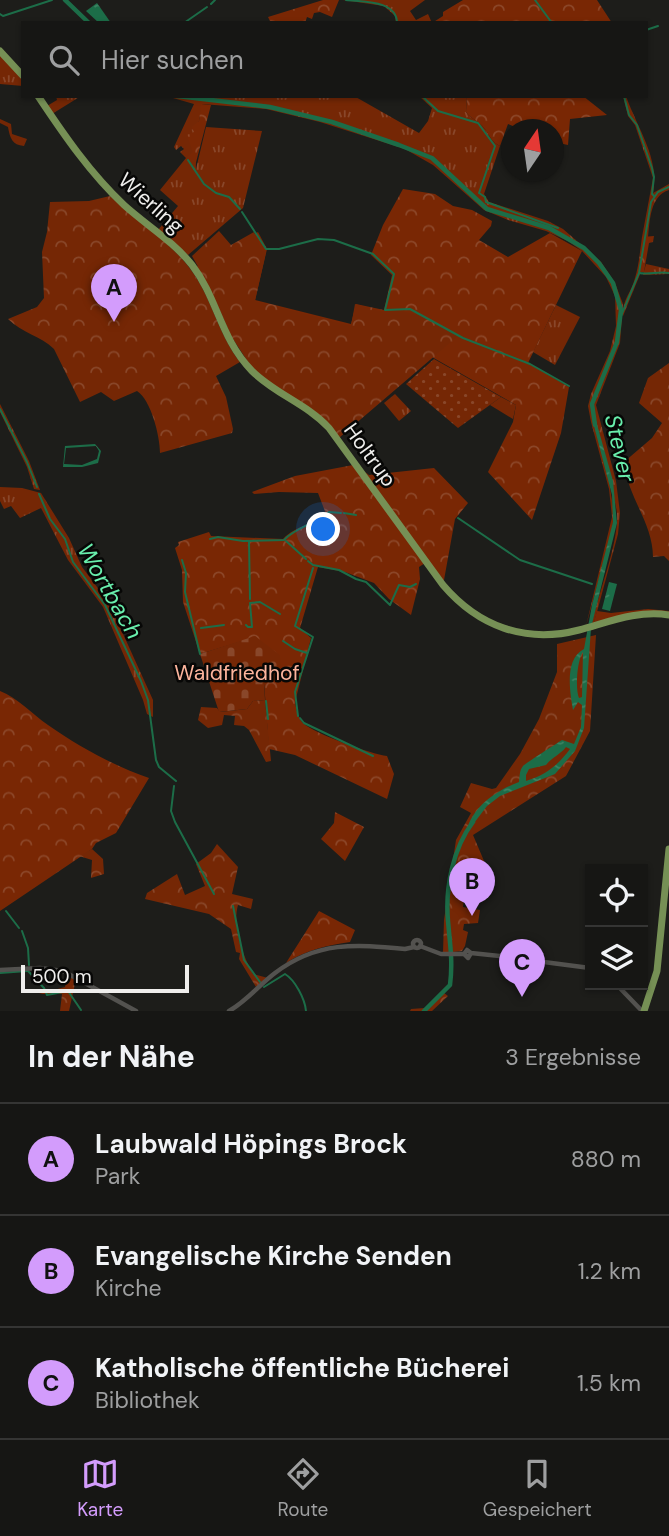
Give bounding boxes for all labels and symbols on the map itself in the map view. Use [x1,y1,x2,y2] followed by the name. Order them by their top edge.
[501,119,564,182] north arrow
[112,166,190,240] street label: Wierling
[91,264,137,322] pin: A
[598,411,643,486] water label: Stever
[337,417,403,493] street label: Holtrup
[306,512,340,546] your location
[71,538,149,644] water label: Wortbach
[174,659,300,687] park label: Waldfriedhof
[449,858,495,916] pin: B
[499,939,545,997] pin: C
[21,962,189,994] scale bar

